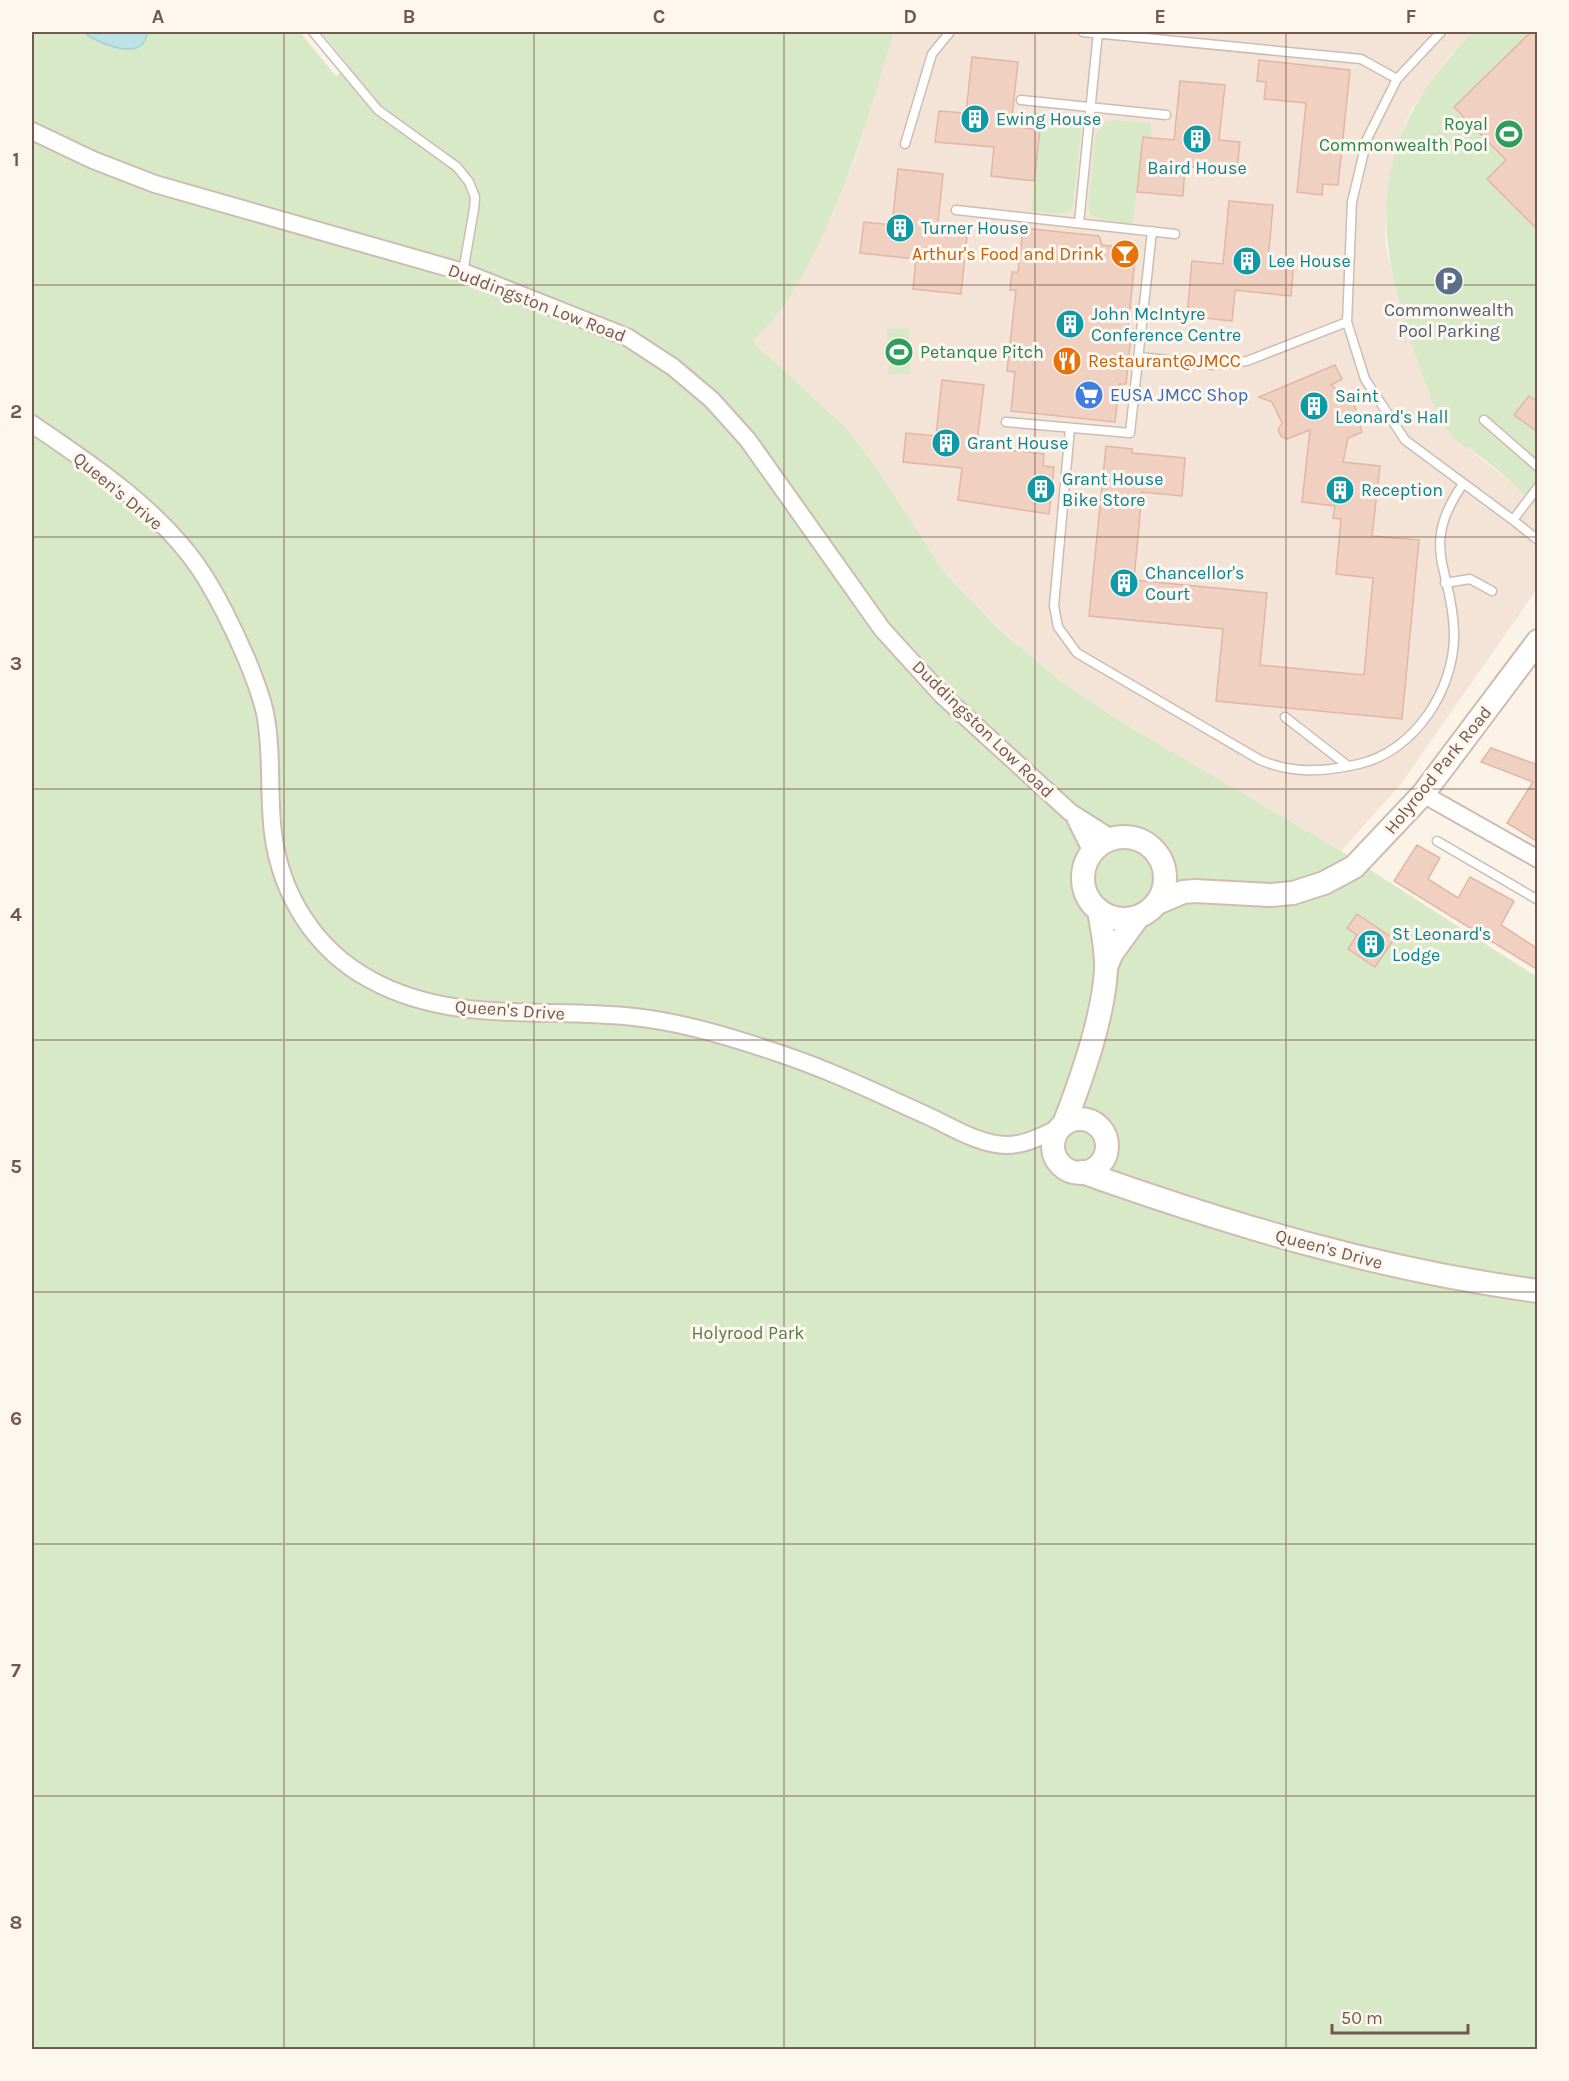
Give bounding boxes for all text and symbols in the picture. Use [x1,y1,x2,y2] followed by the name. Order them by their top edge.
[152,5,165,28] text: A
[403,5,415,28] text: B
[653,5,665,28] text: C
[903,5,917,28] text: D
[1154,5,1166,28] text: E
[1406,5,1417,28] text: F
[959,103,991,135] building icon: Ewing House
[996,108,1101,130] place label: Ewing House
[1319,113,1488,156] place label: Royal Commonwealth Pool
[1493,118,1525,150] sports icon: Royal Commonwealth Pool
[1181,123,1213,155] building icon: Baird House
[12,148,20,171] text: 1
[1147,157,1247,179] place label: Baird House
[884,212,916,244] building icon: Turner House
[921,217,1029,239] place label: Turner House
[1109,238,1141,270] bar icon: Arthur's Food and Drink
[912,243,1104,265] place label: Arthur's Food and Drink
[1231,245,1263,277] building icon: Lee House
[1268,250,1351,272] place label: Lee House
[445,259,629,347] street label: Duddingston Low Road
[1433,265,1465,297] parking icon: Commonwealth Pool Parking
[1384,299,1514,342] place label: Commonwealth Pool Parking
[1091,303,1241,346] place label: John McIntyre Conference Centre
[1054,308,1086,340] building icon: John McIntyre Conference Centre
[883,336,915,368] sports icon: Petanque Pitch
[920,341,1044,363] place label: Petanque Pitch
[1051,345,1083,377] restaurant icon: Restaurant@JMCC
[1088,350,1241,372] place label: Restaurant@JMCC
[1073,379,1105,411] supermarket icon: EUSA JMCC Shop
[1110,384,1248,406] place label: EUSA JMCC Shop
[1335,385,1449,428] place label: Saint Leonard's Hall
[1298,390,1330,422] building icon: Saint Leonard's Hall
[10,400,22,423] text: 2
[930,427,962,459] building icon: Grant House
[967,432,1068,454] place label: Grant House
[69,447,167,535] street label: Queen's Drive
[1062,468,1163,511] place label: Grant House Bike Store
[1025,473,1057,505] building icon: Grant House Bike Store
[1324,474,1356,506] building icon: Reception
[1361,479,1443,501] place label: Reception
[1145,562,1245,605] place label: Chancellor's Court
[1108,567,1140,599] building icon: Chancellor's Court
[10,652,22,675] text: 3
[907,656,1059,802] street label: Duddingston Low Road
[1380,701,1496,839] street label: Holyrood Park Road
[10,903,22,926] text: 4
[1392,923,1491,966] place label: St Leonard's Lodge
[1355,928,1387,960] building icon: St Leonard's Lodge
[454,995,566,1025] street label: Queen's Drive
[10,1155,22,1178] text: 5
[1273,1224,1385,1274] street label: Queen's Drive
[692,1322,804,1344] park label: Holyrood Park
[10,1407,22,1430] text: 6
[11,1659,21,1682] text: 7
[10,1911,22,1934] text: 8
[1332,1997,1468,2035] scale bar
[1341,2007,1383,2029] text: 50 m

